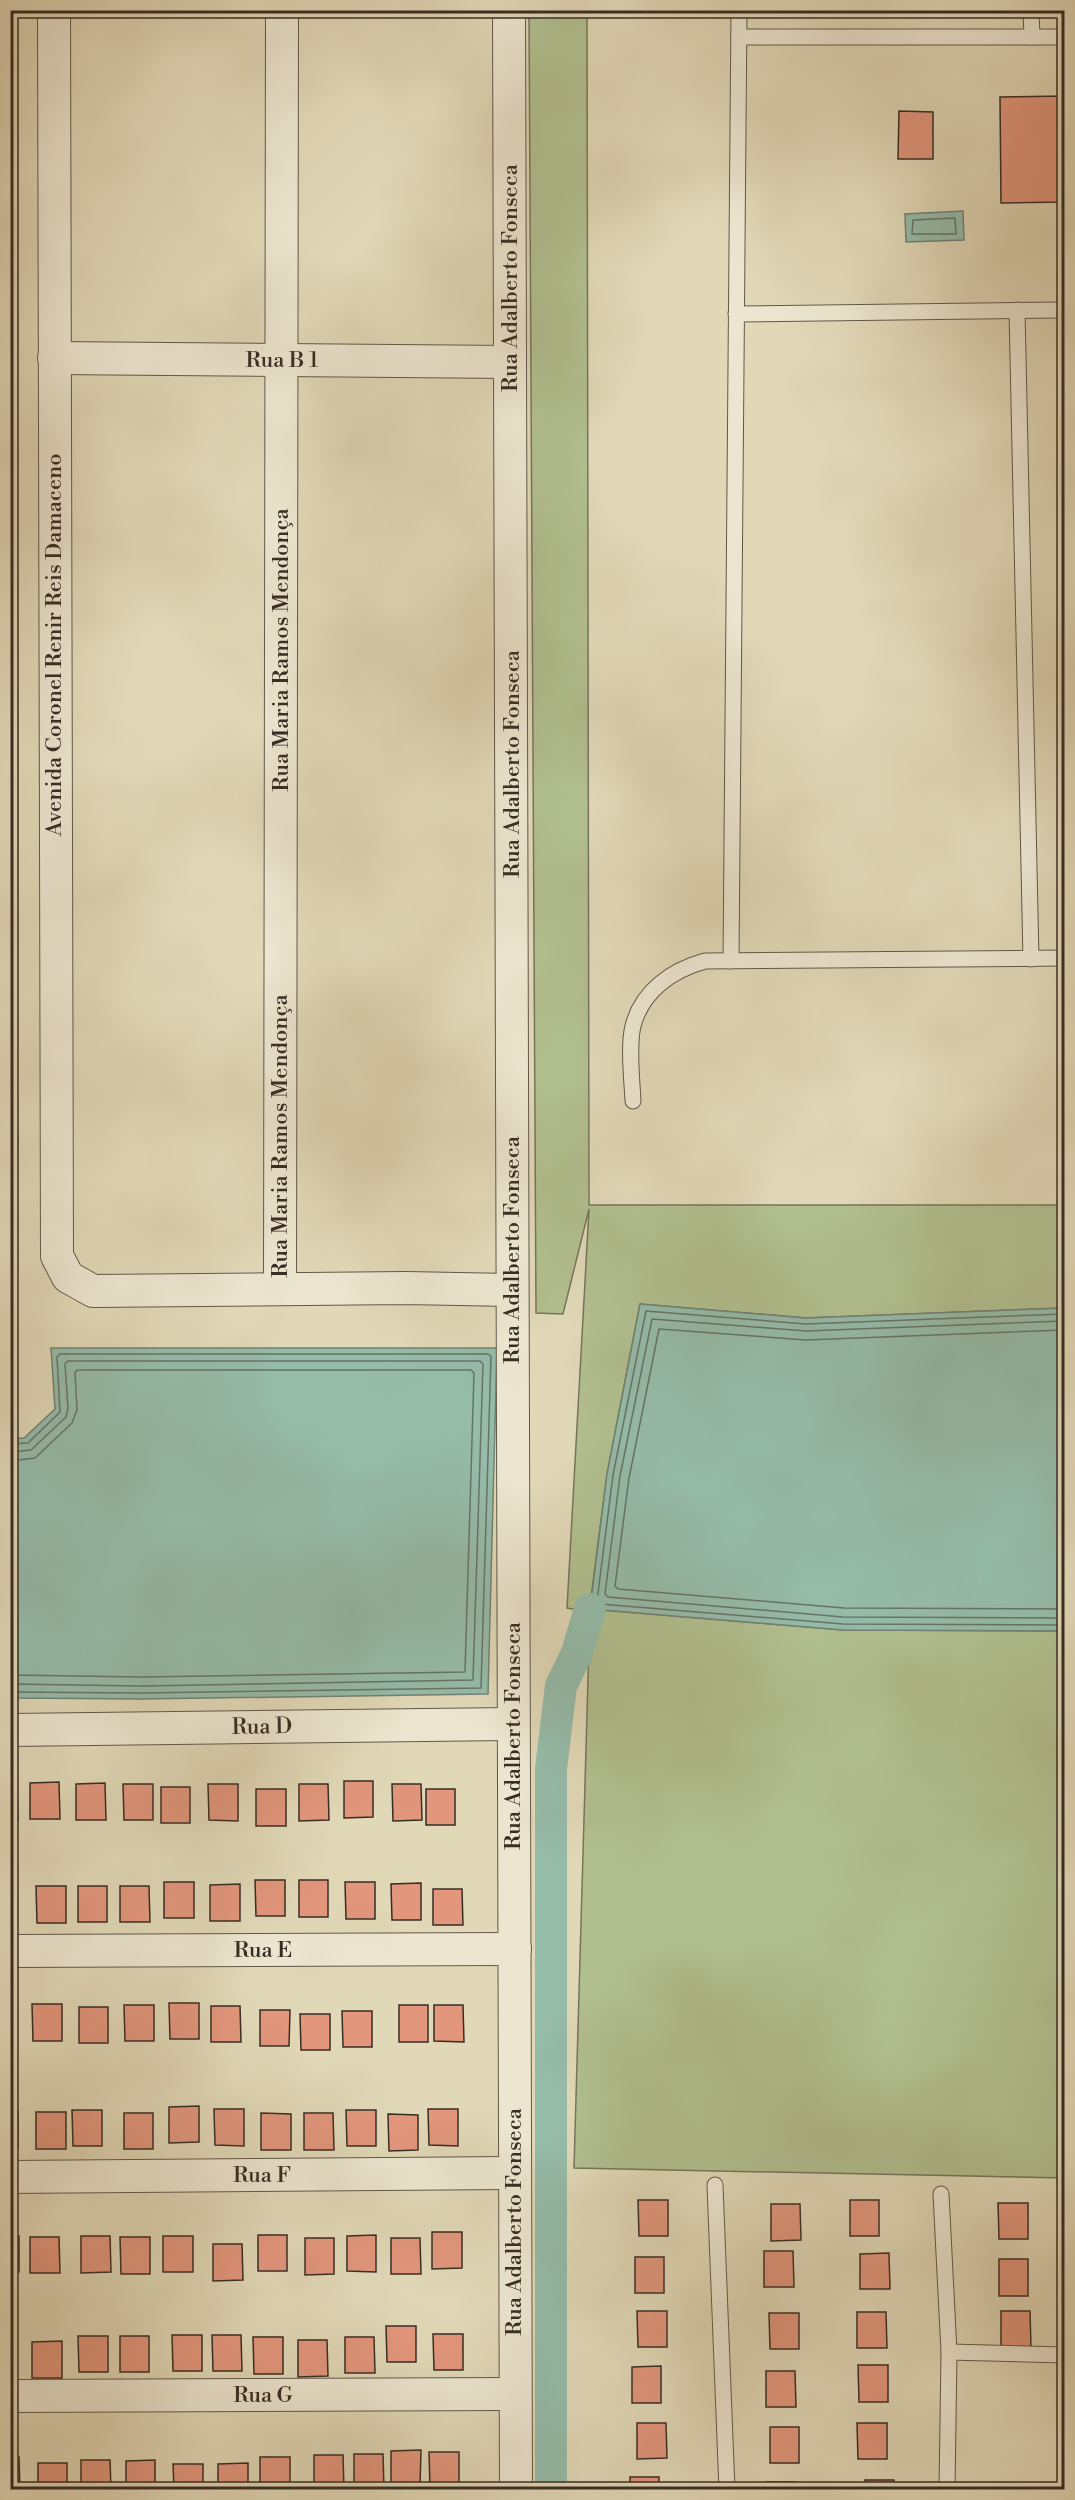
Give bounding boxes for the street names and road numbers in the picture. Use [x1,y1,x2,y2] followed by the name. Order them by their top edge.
[497,163,524,392] street label: Rua Adalberto Fonseca
[246,347,319,374] street label: Rua B 1
[41,453,68,838] street label: Avenida Coronel Renir Reis Damaceno
[268,507,295,792] street label: Rua Maria Ramos Mendonça
[499,649,526,878] street label: Rua Adalberto Fonseca
[267,993,294,1278] street label: Rua Maria Ramos Mendonça
[499,1135,526,1364] street label: Rua Adalberto Fonseca
[500,1621,527,1850] street label: Rua Adalberto Fonseca
[232,1713,292,1741] street label: Rua D
[234,1937,292,1964] street label: Rua E
[501,2107,528,2336] street label: Rua Adalberto Fonseca
[233,2162,291,2189] street label: Rua F
[233,2382,293,2409] street label: Rua G

